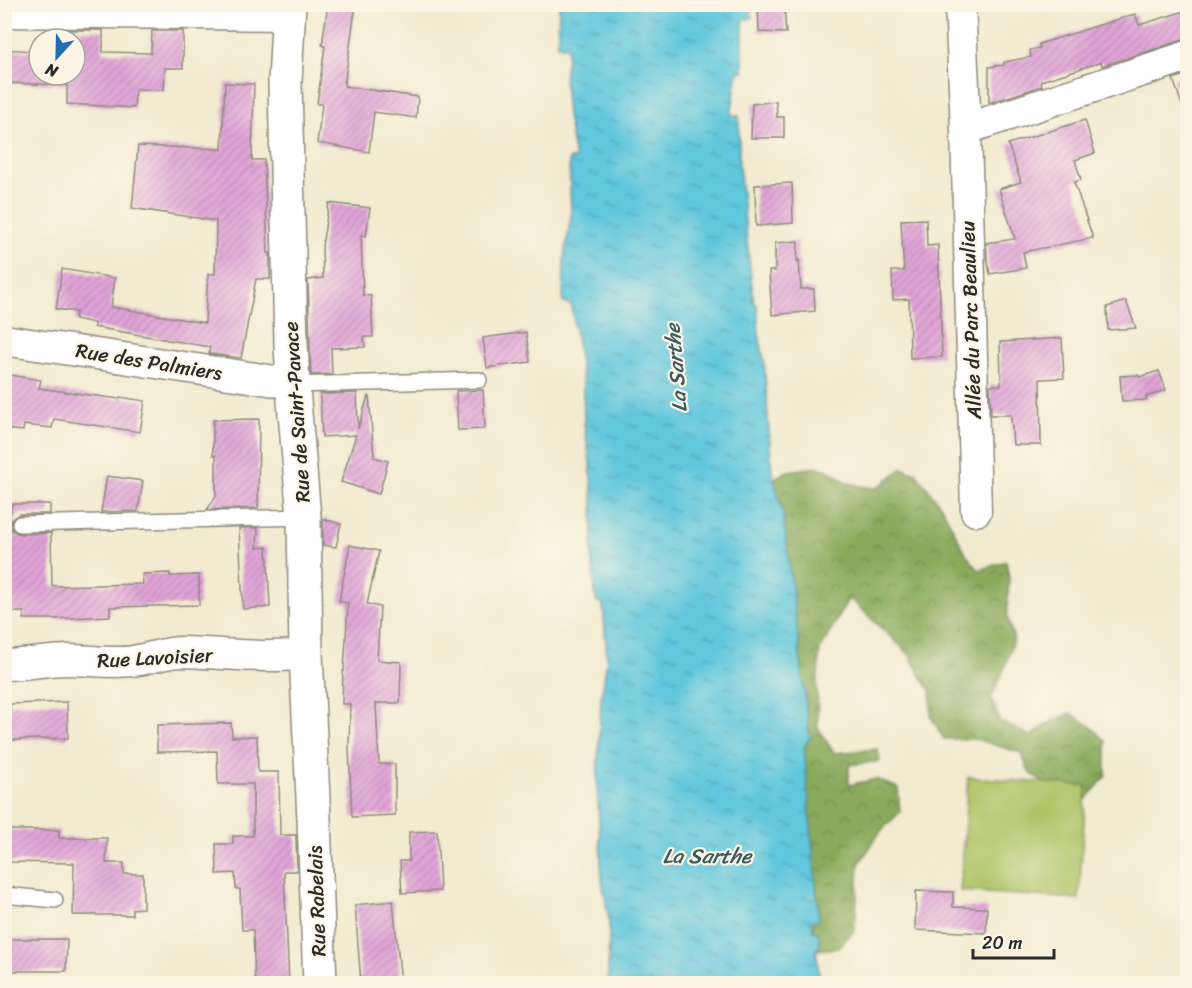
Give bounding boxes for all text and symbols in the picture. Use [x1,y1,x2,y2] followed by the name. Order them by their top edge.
[27,27,87,87] north arrow
[40,55,63,86] text: N
[950,220,992,421] street label: Allée du Parc Beaulieu
[273,320,321,504] street label: Rue de Saint-Pavace
[653,320,699,414] water label: La Sarthe
[73,333,225,391] street label: Rue des Palmiers
[96,637,215,679] street label: Rue Lavoisier
[663,837,753,875] water label: La Sarthe
[298,844,336,957] street label: Rue Rabelais
[973,922,1054,960] scale bar
[982,927,1022,959] text: 20 m

